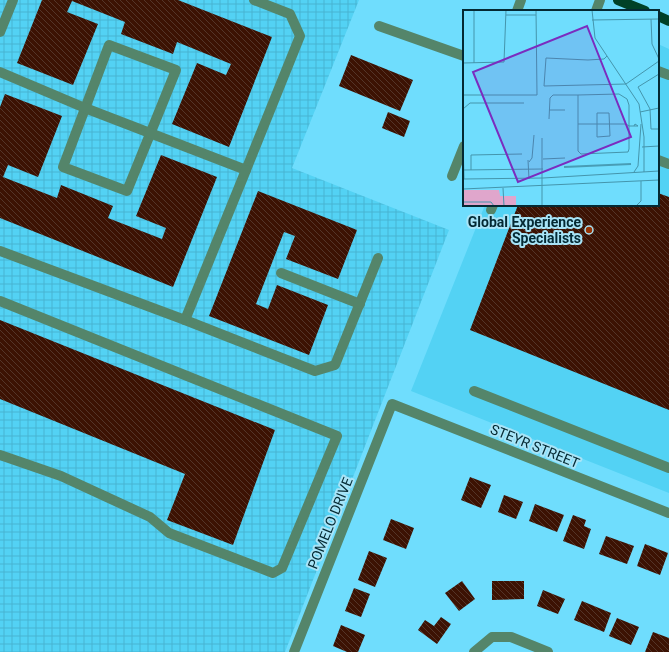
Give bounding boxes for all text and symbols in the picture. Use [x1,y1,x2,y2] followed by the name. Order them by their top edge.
[463,10,659,206] inset map
[468,214,581,246] place label: Global Experience Specialists
[584,225,594,235] marker: Global Experience Specialists
[488,421,583,471] street label: STEYR STREET
[304,475,356,571] street label: POMELO DRIVE

